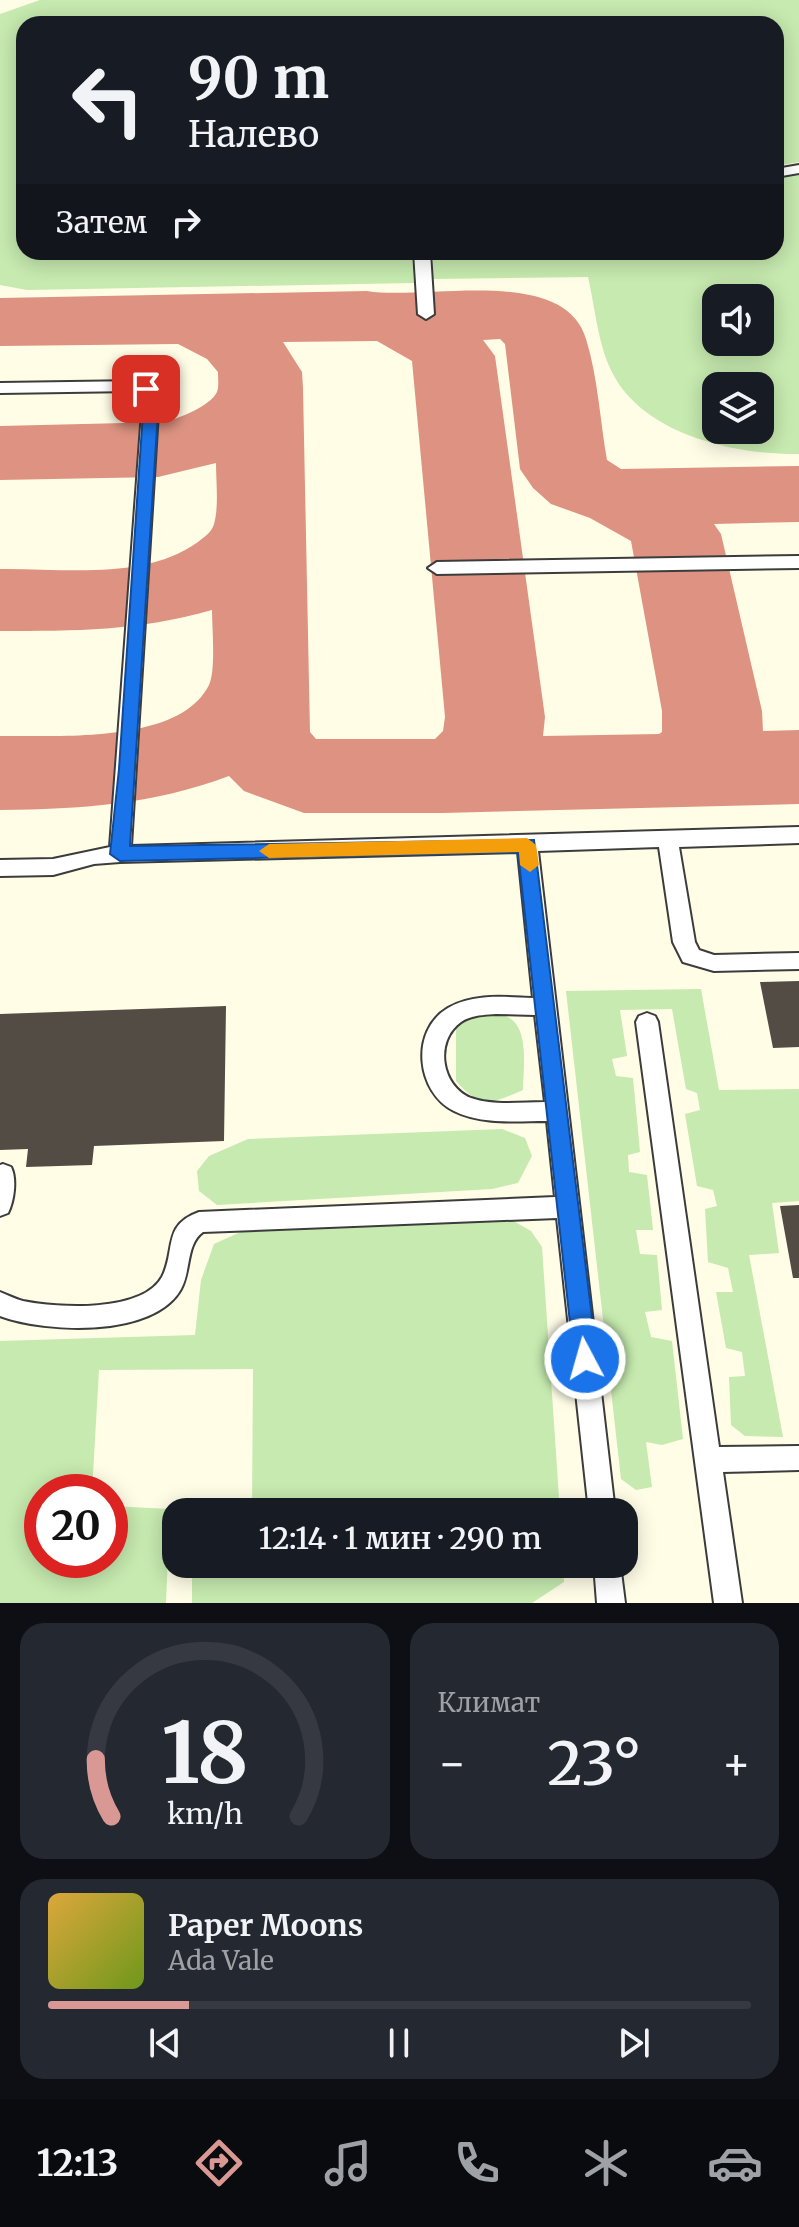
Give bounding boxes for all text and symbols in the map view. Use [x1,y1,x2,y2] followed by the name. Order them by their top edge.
[188,43,329,113] text: 90 m
[56,48,160,152] icon: left
[188,112,319,157] text: Налево
[164,200,208,244] icon: right
[56,203,148,241] text: Затем
[702,284,774,444] map controls
[702,284,774,356] button: sound
[112,355,180,423] pin
[124,367,168,411] icon: arrive
[702,372,774,444] button: layers
[543,1317,627,1401] position arrow
[24,1474,128,1578] speed limit sign: 20
[258,1519,542,1557] text: 12:14 · 1 мин · 290 m
[438,1686,540,1719] text: Климат
[161,1701,249,1806] text: 18
[547,1726,641,1801] text: 23°
[438,1736,467,1791] text: −
[722,1736,751,1791] text: +
[167,1796,243,1832] text: km/h
[168,1906,363,1944] text: Paper Moons
[168,1944,274,1977] text: Ada Vale
[143,2021,187,2065] icon: previous
[377,2021,421,2065] icon: pause
[612,2021,656,2065] icon: next
[191,2135,247,2191] icon: directions
[320,2135,376,2191] icon: music
[449,2135,505,2191] icon: phone
[578,2135,634,2191] icon: climate
[707,2135,763,2191] icon: car
[36,2141,118,2186] text: 12:13

